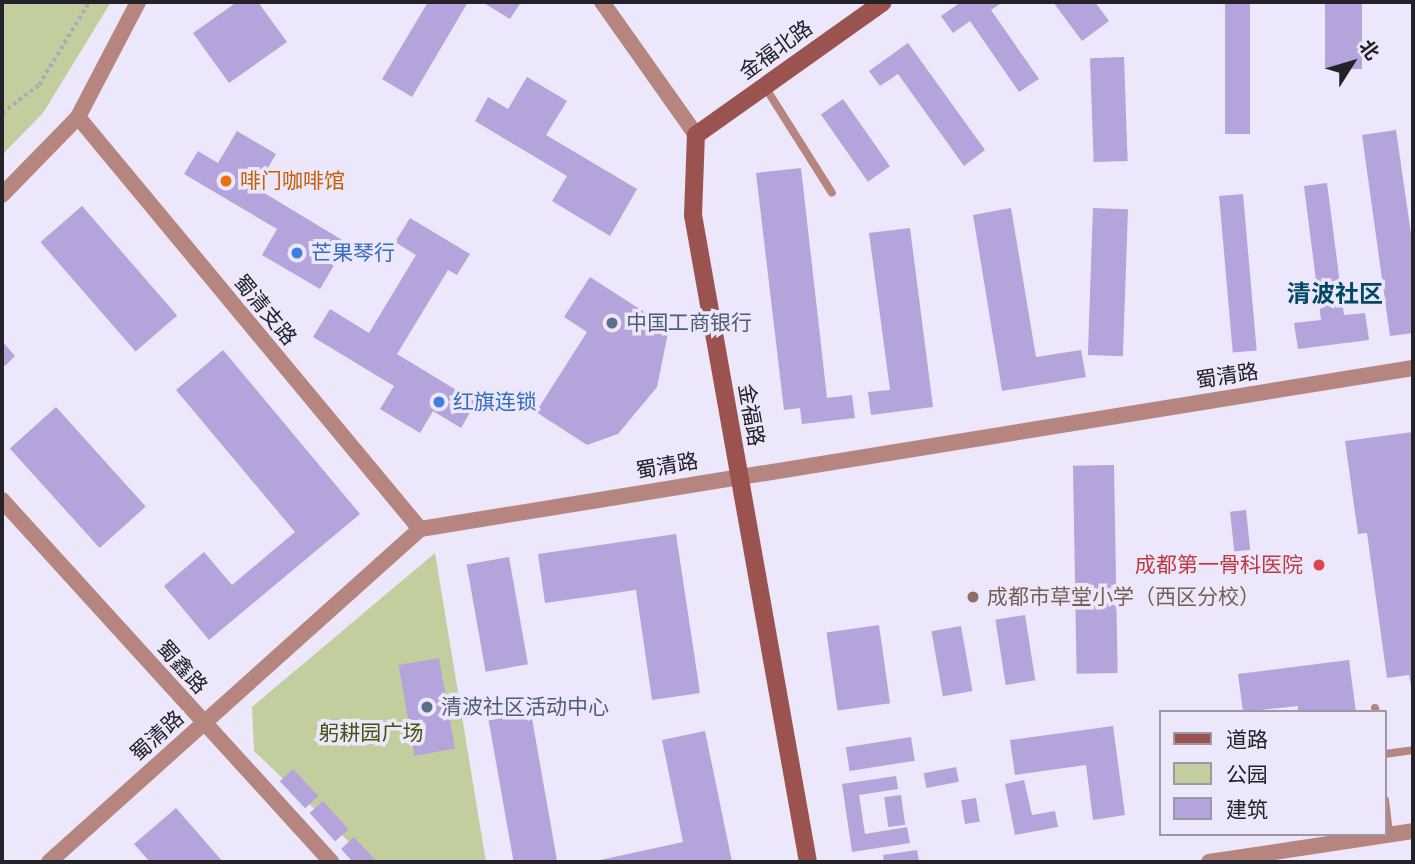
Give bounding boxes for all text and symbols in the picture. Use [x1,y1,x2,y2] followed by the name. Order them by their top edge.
[735,15,817,85] street label: 金福北路
[1317,28,1387,98] north arrow
[1353,34,1386,66] text: 北
[240,168,345,194] place label: 啡门咖啡馆
[218,173,234,189] marker: 啡门咖啡馆
[311,240,395,266] place label: 芒果琴行
[289,245,305,261] marker: 芒果琴行
[228,270,302,350] street label: 蜀清支路
[1287,280,1383,308] district label: 清波社区
[626,310,752,336] place label: 中国工商银行
[604,315,620,331] marker: 中国工商银行
[1194,359,1260,393] street label: 蜀清路
[733,382,769,448] street label: 金福路
[453,389,537,415] place label: 红旗连锁
[431,394,447,410] marker: 红旗连锁
[634,448,700,484] street label: 蜀清路
[1135,552,1303,578] place label: 成都第一骨科医院
[1309,555,1329,575] marker: 成都第一骨科医院
[987,584,1260,610] place label: 成都市草堂小学（西区分校）
[965,589,981,605] marker: 成都市草堂小学（西区分校）
[152,635,212,699] street label: 蜀鑫路
[441,694,609,720] place label: 清波社区活动中心
[419,699,435,715] marker: 清波社区活动中心
[125,706,189,766] street label: 蜀清路
[1160,710,1387,836] legend
[319,720,423,746] park label: 躬耕园广场
[1226,725,1268,755] text: 道路
[1226,760,1268,790] text: 公园
[1226,795,1268,825] text: 建筑

